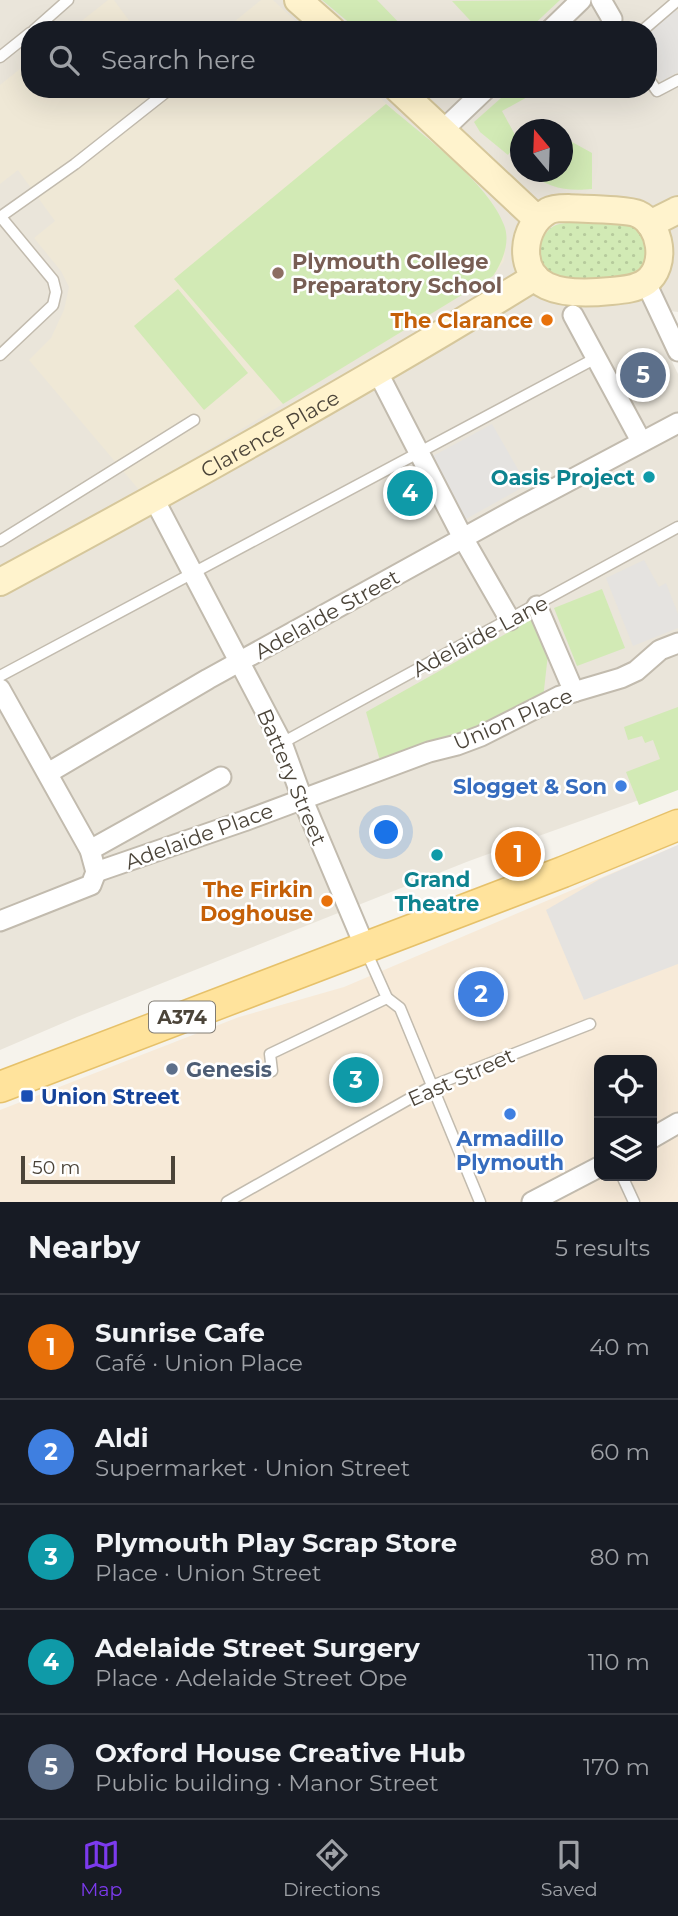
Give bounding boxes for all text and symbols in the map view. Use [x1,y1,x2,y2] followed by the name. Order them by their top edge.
[21,21,657,98] search box
[45,41,83,79] icon: search
[101,44,256,76] text: Search here
[510,119,573,182] north arrow
[292,249,502,298] place label: Plymouth College Preparatory School
[270,265,286,281] marker: Plymouth College Preparatory School
[390,308,533,333] place label: The Clarance
[539,312,555,328] marker: The Clarance
[620,349,666,401] pin: 5
[196,384,343,482] street label: Clarence Place
[491,465,635,490] place label: Oasis Project
[387,467,433,519] pin: 4
[641,469,657,485] marker: Oasis Project
[250,564,404,664] street label: Adelaide Street
[408,590,552,682] street label: Adelaide Lane
[450,683,576,755] street label: Union Place
[252,705,332,849] street label: Battery Street
[453,774,607,799] place label: Slogget & Son
[613,778,629,794] marker: Slogget & Son
[122,798,276,874] street label: Adelaide Place
[369,815,403,849] your location
[495,828,541,880] pin: 1
[429,847,445,863] marker: Grand Theatre
[395,867,479,916] place label: Grand Theatre
[200,877,313,926] place label: The Firkin Doghouse
[319,893,335,909] marker: The Firkin Doghouse
[458,968,504,1020] pin: 2
[149,1001,215,1032] road number: A374
[404,1042,518,1112] street label: East Street
[333,1054,379,1106] pin: 3
[594,1055,657,1181] map controls
[594,1055,657,1118] button: locate
[186,1057,272,1082] place label: Genesis
[164,1061,180,1077] marker: Genesis
[41,1084,180,1109] place label: Union Street
[19,1088,35,1104] marker: Union Street
[502,1106,518,1122] marker: Armadillo Plymouth
[594,1118,657,1181] button: layers
[455,1126,564,1175] place label: Armadillo Plymouth
[21,1153,175,1185] scale bar
[32,1156,80,1179] text: 50 m
[28,1229,140,1266] text: Nearby
[555,1234,650,1262] text: 5 results
[95,1317,265,1349] text: Sunrise Cafe
[46,1333,56,1361] text: 1
[589,1333,650,1361] text: 40 m
[95,1349,303,1377] text: Café · Union Place
[95,1422,149,1454] text: Aldi
[44,1438,58,1466] text: 2
[590,1438,650,1466] text: 60 m
[95,1454,410,1482] text: Supermarket · Union Street
[95,1527,457,1559] text: Plymouth Play Scrap Store
[44,1543,58,1571] text: 3
[590,1543,650,1571] text: 80 m
[95,1559,321,1587] text: Place · Union Street
[95,1632,420,1664] text: Adelaide Street Surgery
[43,1648,59,1676] text: 4
[588,1648,650,1676] text: 110 m
[95,1664,407,1692] text: Place · Adelaide Street Ope
[95,1737,465,1769] text: Oxford House Creative Hub
[44,1753,58,1781] text: 5
[583,1753,650,1781] text: 170 m
[95,1769,439,1797] text: Public building · Manor Street
[80,1836,122,1901] tab: Map
[283,1836,380,1901] tab: Directions
[541,1836,598,1901] tab: Saved

